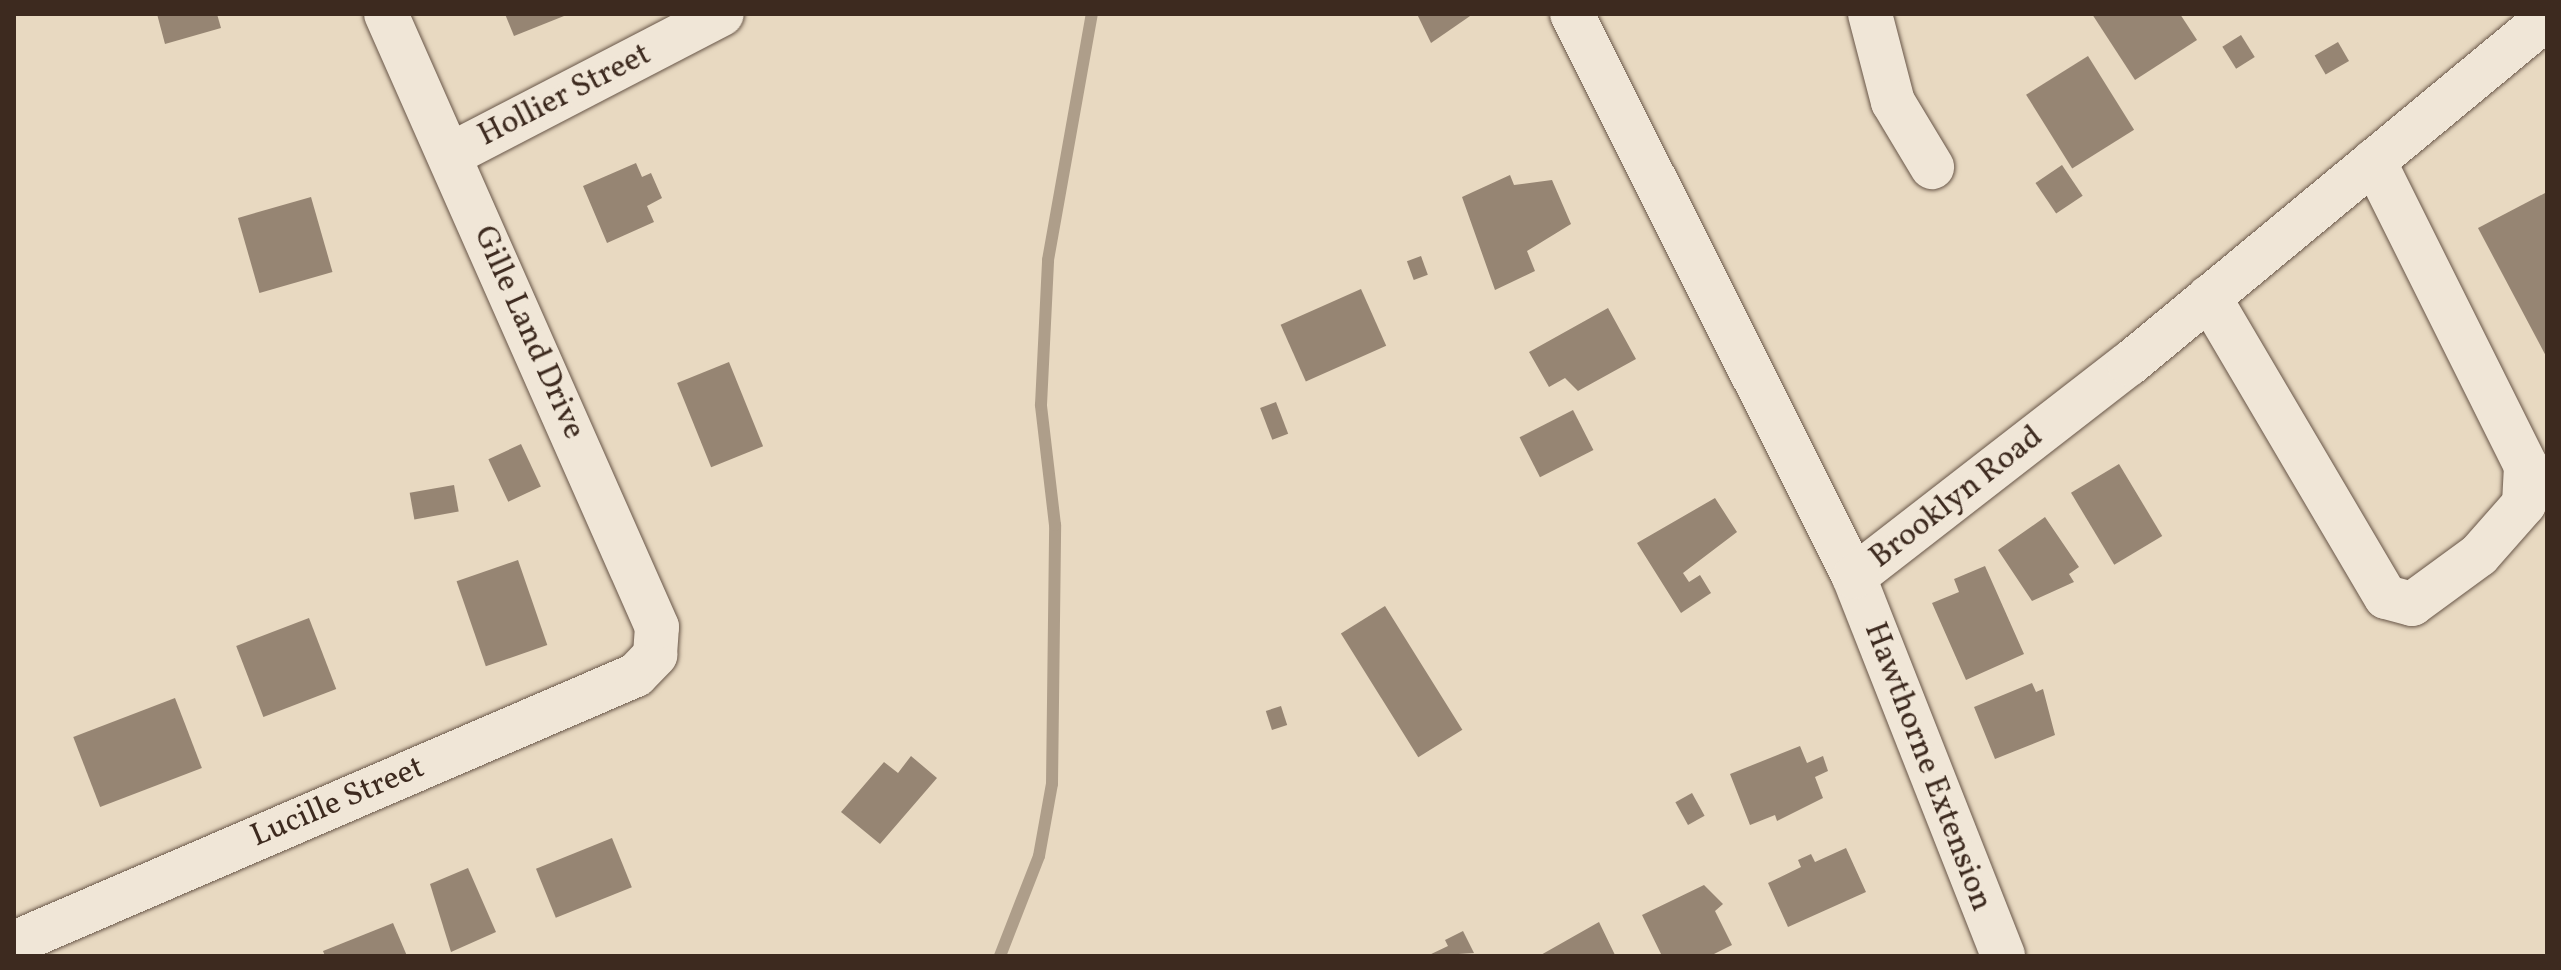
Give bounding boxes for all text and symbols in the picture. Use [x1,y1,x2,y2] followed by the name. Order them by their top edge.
[472,36,658,156] street label: Hollier Street
[464,220,592,446] street label: Gille Land Drive
[1863,418,2051,578] street label: Brooklyn Road
[1854,617,2000,917] street label: Hawthorne Extension
[246,749,430,857] street label: Lucille Street

